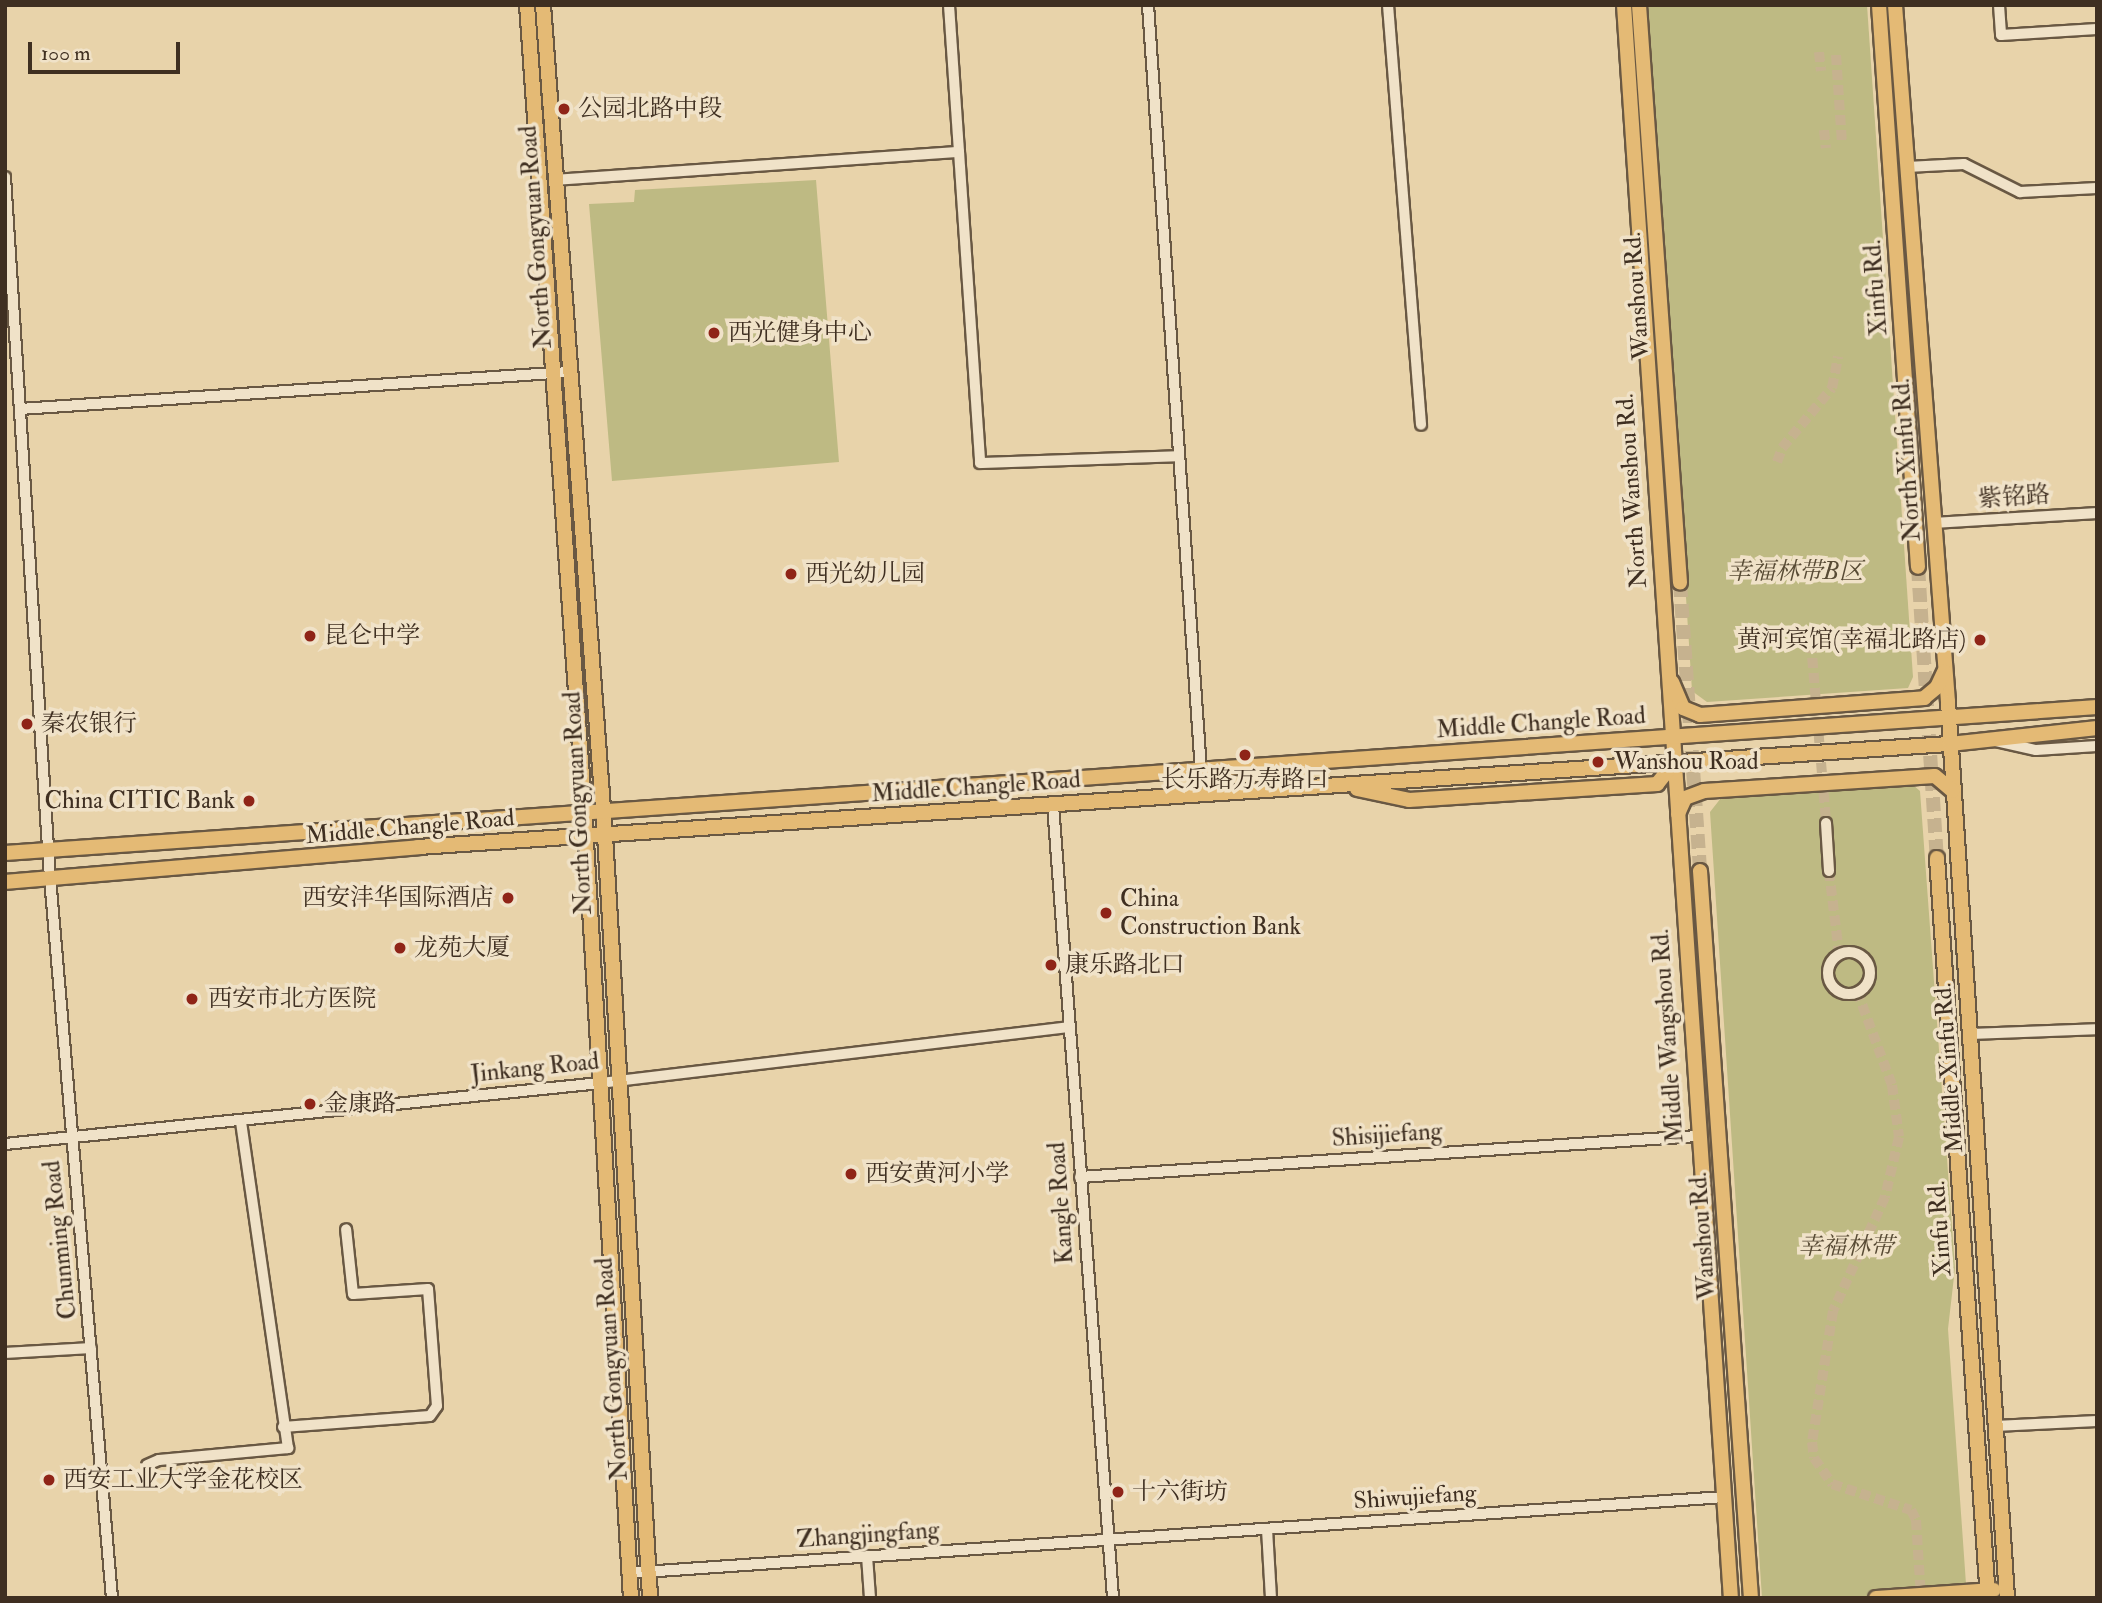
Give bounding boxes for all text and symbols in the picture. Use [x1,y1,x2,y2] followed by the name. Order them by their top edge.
[32,28,184,72] scale bar
[41,40,91,67] text: 100 m
[578,95,722,123] place label: 公园北路中段
[556,101,572,117] marker: 公园北路中段
[514,125,558,349] street label: North Gongyuan Road
[1618,231,1656,361] street label: Wanshou Rd.
[1858,239,1894,337] street label: Xinfu Rd.
[728,319,872,347] place label: 西光健身中心
[706,325,722,341] marker: 西光健身中心
[1887,378,1927,542] street label: North Xinfu Rd.
[1611,393,1653,589] street label: North Wanshou Rd.
[1977,480,2051,514] street label: 紫铭路
[1727,558,1863,586] park label: 幸福林带B区
[805,560,925,588] place label: 西光幼儿园
[783,566,799,582] marker: 西光幼儿园
[324,622,420,650] place label: 昆仑中学
[1737,626,1966,654] place label: 黄河宾馆(幸福北路店)
[302,628,318,644] marker: 昆仑中学
[1972,632,1988,648] marker: 黄河宾馆(幸福北路店)
[558,691,598,915] street label: North Gongyuan Road
[1435,701,1647,745] street label: Middle Changle Road
[41,710,137,738] place label: 秦农银行
[19,716,35,732] marker: 秦农银行
[1237,747,1253,763] marker: 长乐路万寿路口
[1614,748,1758,776] place label: Wanshou Road
[1588,752,1608,772] marker: Wanshou Road
[870,765,1082,809] street label: Middle Changle Road
[1161,766,1329,794] place label: 长乐路万寿路口
[44,787,235,815] place label: China CITIC Bank
[241,793,257,809] marker: China CITIC Bank
[304,804,516,850] street label: Middle Changle Road
[302,884,494,912] place label: 西安沣华国际酒店
[1120,885,1301,941] place label: China Construction Bank
[500,890,516,906] marker: 西安沣华国际酒店
[1098,905,1114,921] marker: China Construction Bank
[1646,928,1690,1144] street label: Middle Wangshou Rd.
[414,934,510,962] place label: 龙苑大厦
[392,940,408,956] marker: 龙苑大厦
[1065,951,1185,979] place label: 康乐路北口
[1043,957,1059,973] marker: 康乐路北口
[1929,982,1969,1154] street label: Middle Xinfu Rd.
[208,985,376,1013] place label: 西安市北方医院
[182,989,202,1009] marker: 西安市北方医院
[469,1047,601,1089] street label: Jinkang Road
[324,1090,396,1118] place label: 金康路
[302,1096,318,1112] marker: 金康路
[1331,1117,1443,1153] street label: Shisijiefang
[1042,1141,1080,1265] street label: Kangle Road
[37,1159,83,1321] street label: Chunming Road
[865,1160,1009,1188] place label: 西安黄河小学
[843,1166,859,1182] marker: 西安黄河小学
[1684,1171,1722,1301] street label: Wanshou Rd.
[1922,1180,1958,1278] street label: Xinfu Rd.
[1798,1233,1894,1261] park label: 幸福林带
[590,1257,634,1481] street label: North Gongyuan Road
[63,1466,303,1494] place label: 西安工业大学金花校区
[41,1472,57,1488] marker: 西安工业大学金花校区
[1132,1478,1228,1506] place label: 十六街坊
[1353,1478,1477,1516] street label: Shiwujiefang
[1110,1484,1126,1500] marker: 十六街坊
[796,1516,940,1554] street label: Zhangjingfang

